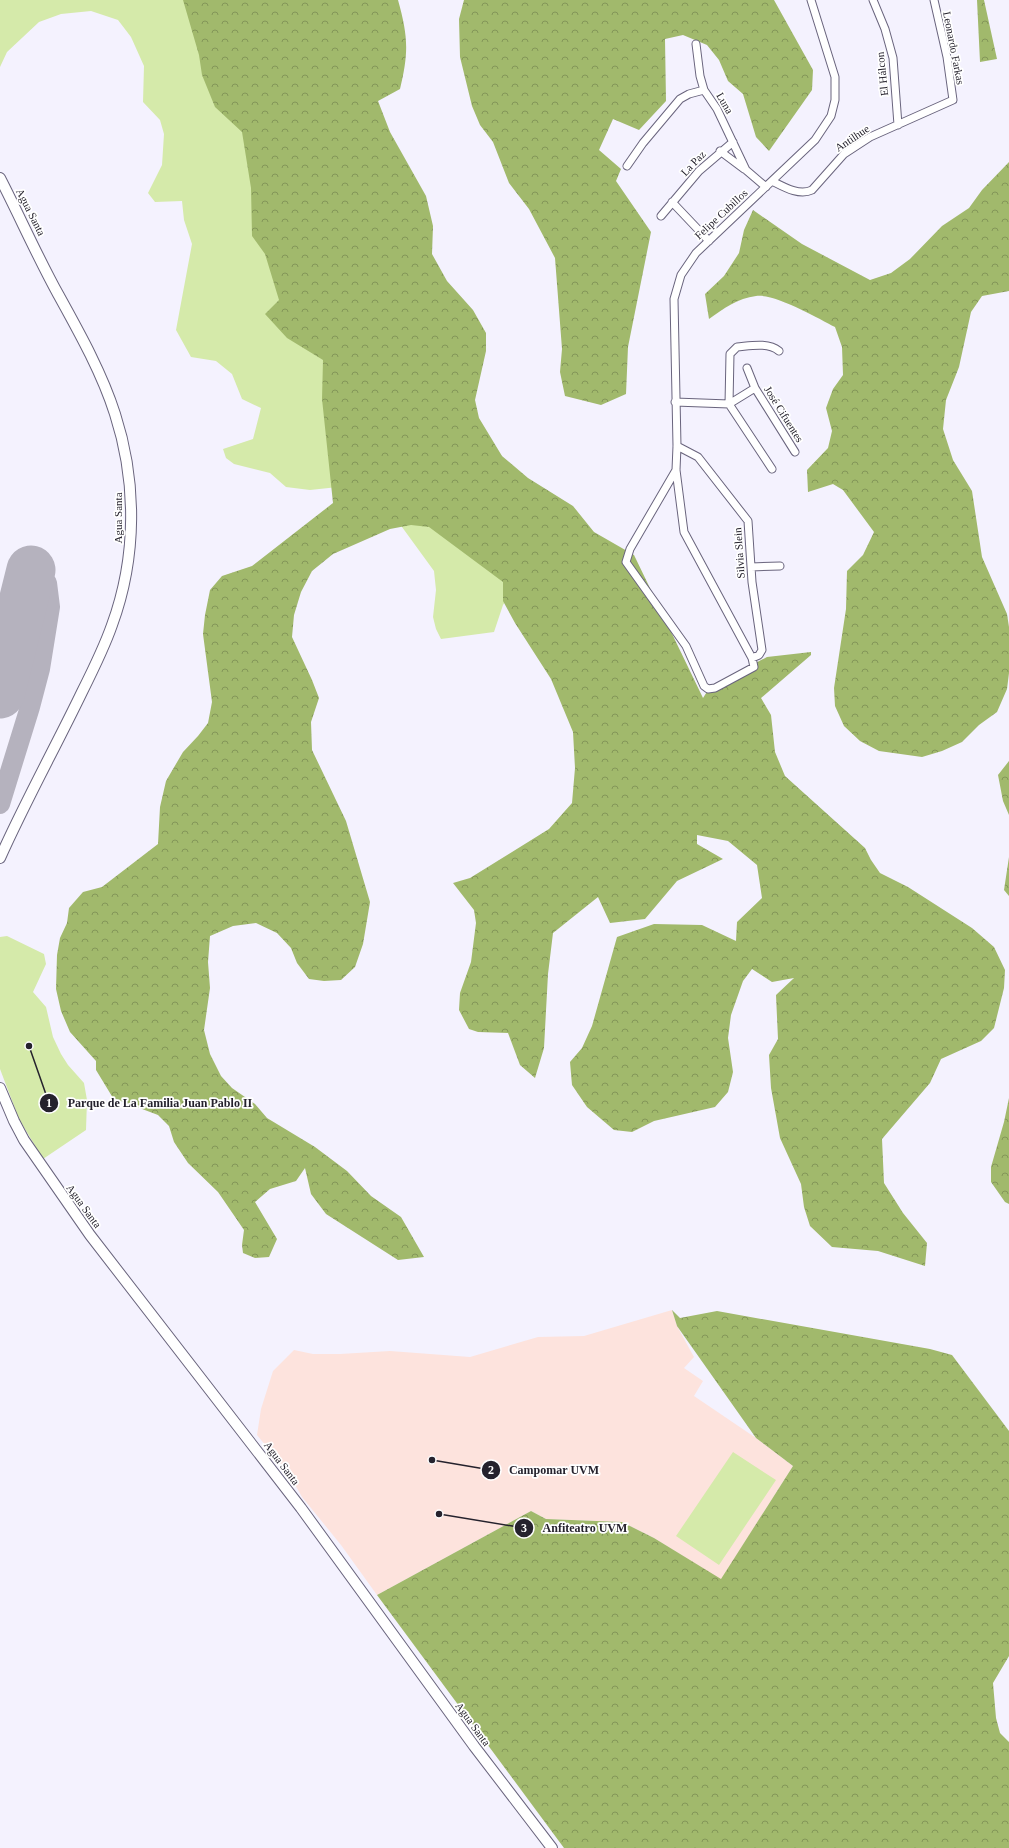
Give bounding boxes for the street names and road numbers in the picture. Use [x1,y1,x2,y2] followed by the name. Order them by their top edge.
[941,10,967,86] street label: Leonardo Farkas
[874,51,890,97] street label: El Hálcon
[714,90,736,116] street label: Luna
[833,122,871,154] street label: Antilhue
[678,148,708,178] street label: La Paz
[14,187,48,238] street label: Agua Santa
[692,187,750,241] street label: Felipe Cubillos
[762,384,806,444] street label: José Cifuentes
[112,492,124,544] street label: Agua Santa
[731,527,747,579] street label: Silvia Slein
[64,1182,104,1230] street label: Agua Santa
[262,1439,302,1487] street label: Agua Santa
[453,1700,493,1748] street label: Agua Santa

